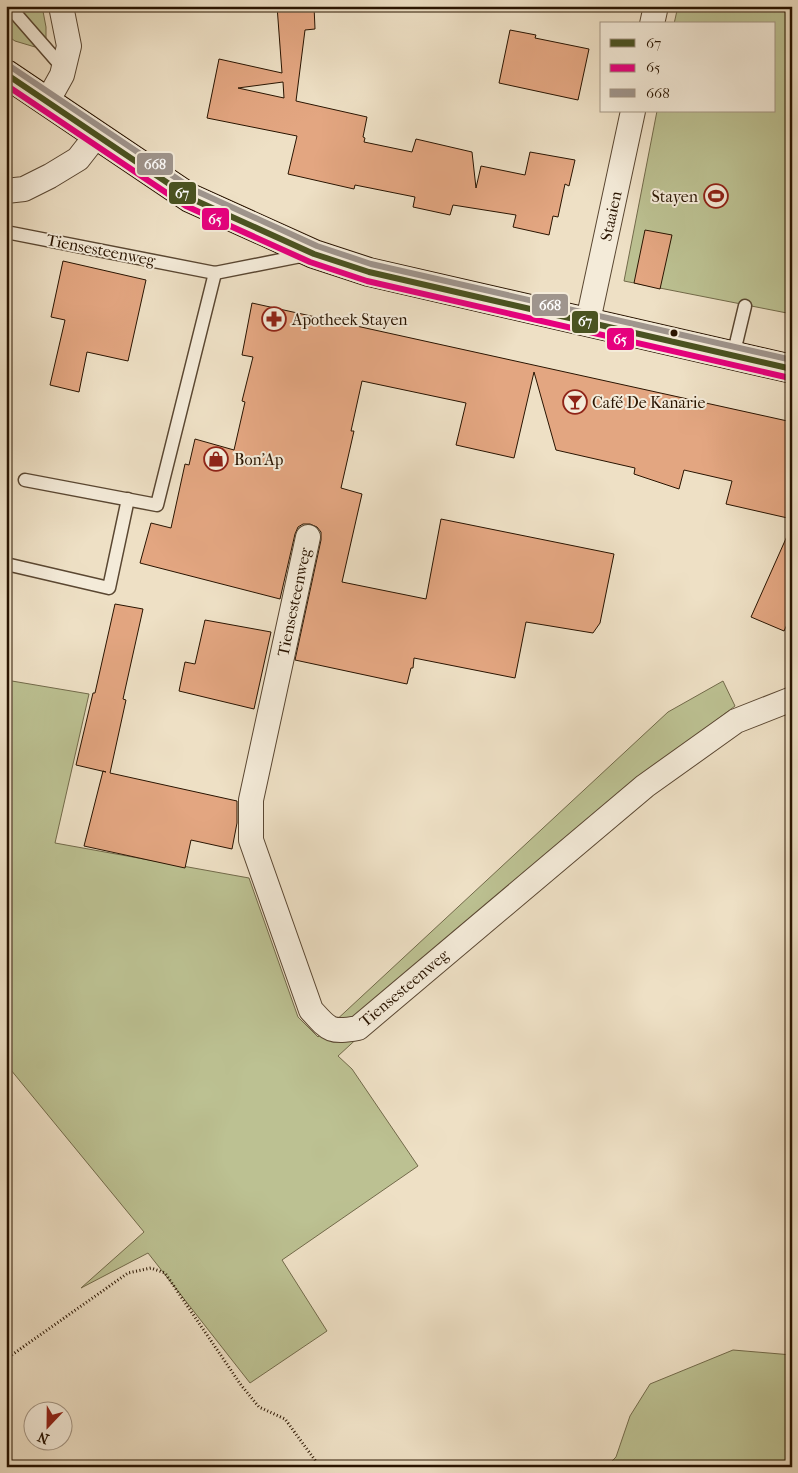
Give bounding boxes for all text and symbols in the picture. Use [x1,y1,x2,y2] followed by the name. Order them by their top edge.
[600,22,776,112] legend
[646,34,661,52] text: 67
[646,58,661,76] text: 65
[646,84,670,102] text: 668
[136,152,174,176] line badge: 668
[144,156,166,173] text: 668
[168,181,197,205] line badge: 67
[703,183,729,209] sports icon: Stayen
[175,185,189,202] text: 67
[652,187,699,206] place label: Stayen
[596,189,626,243] street label: Staaien
[201,207,230,231] line badge: 65
[208,211,222,228] text: 65
[45,230,158,270] street label: Tiensesteenweg
[531,293,569,317] line badge: 668
[539,297,561,314] text: 668
[261,306,287,332] pharmacy icon: Apotheek Stayen
[291,310,408,329] place label: Apotheek Stayen
[571,310,599,334] line badge: 67
[578,313,592,330] text: 67
[606,327,635,351] line badge: 65
[669,328,679,338] unlabelled marker
[613,331,627,348] text: 65
[562,389,588,415] bar icon: Café De Kanarie
[592,393,705,412] place label: Café De Kanarie
[203,446,229,472] shop icon: Bon'Ap
[234,450,284,469] place label: Bon'Ap
[273,546,315,658] street label: Tiensesteenweg
[356,945,453,1031] street label: Tiensesteenweg
[22,1400,72,1450] north arrow
[35,1428,51,1447] text: N

